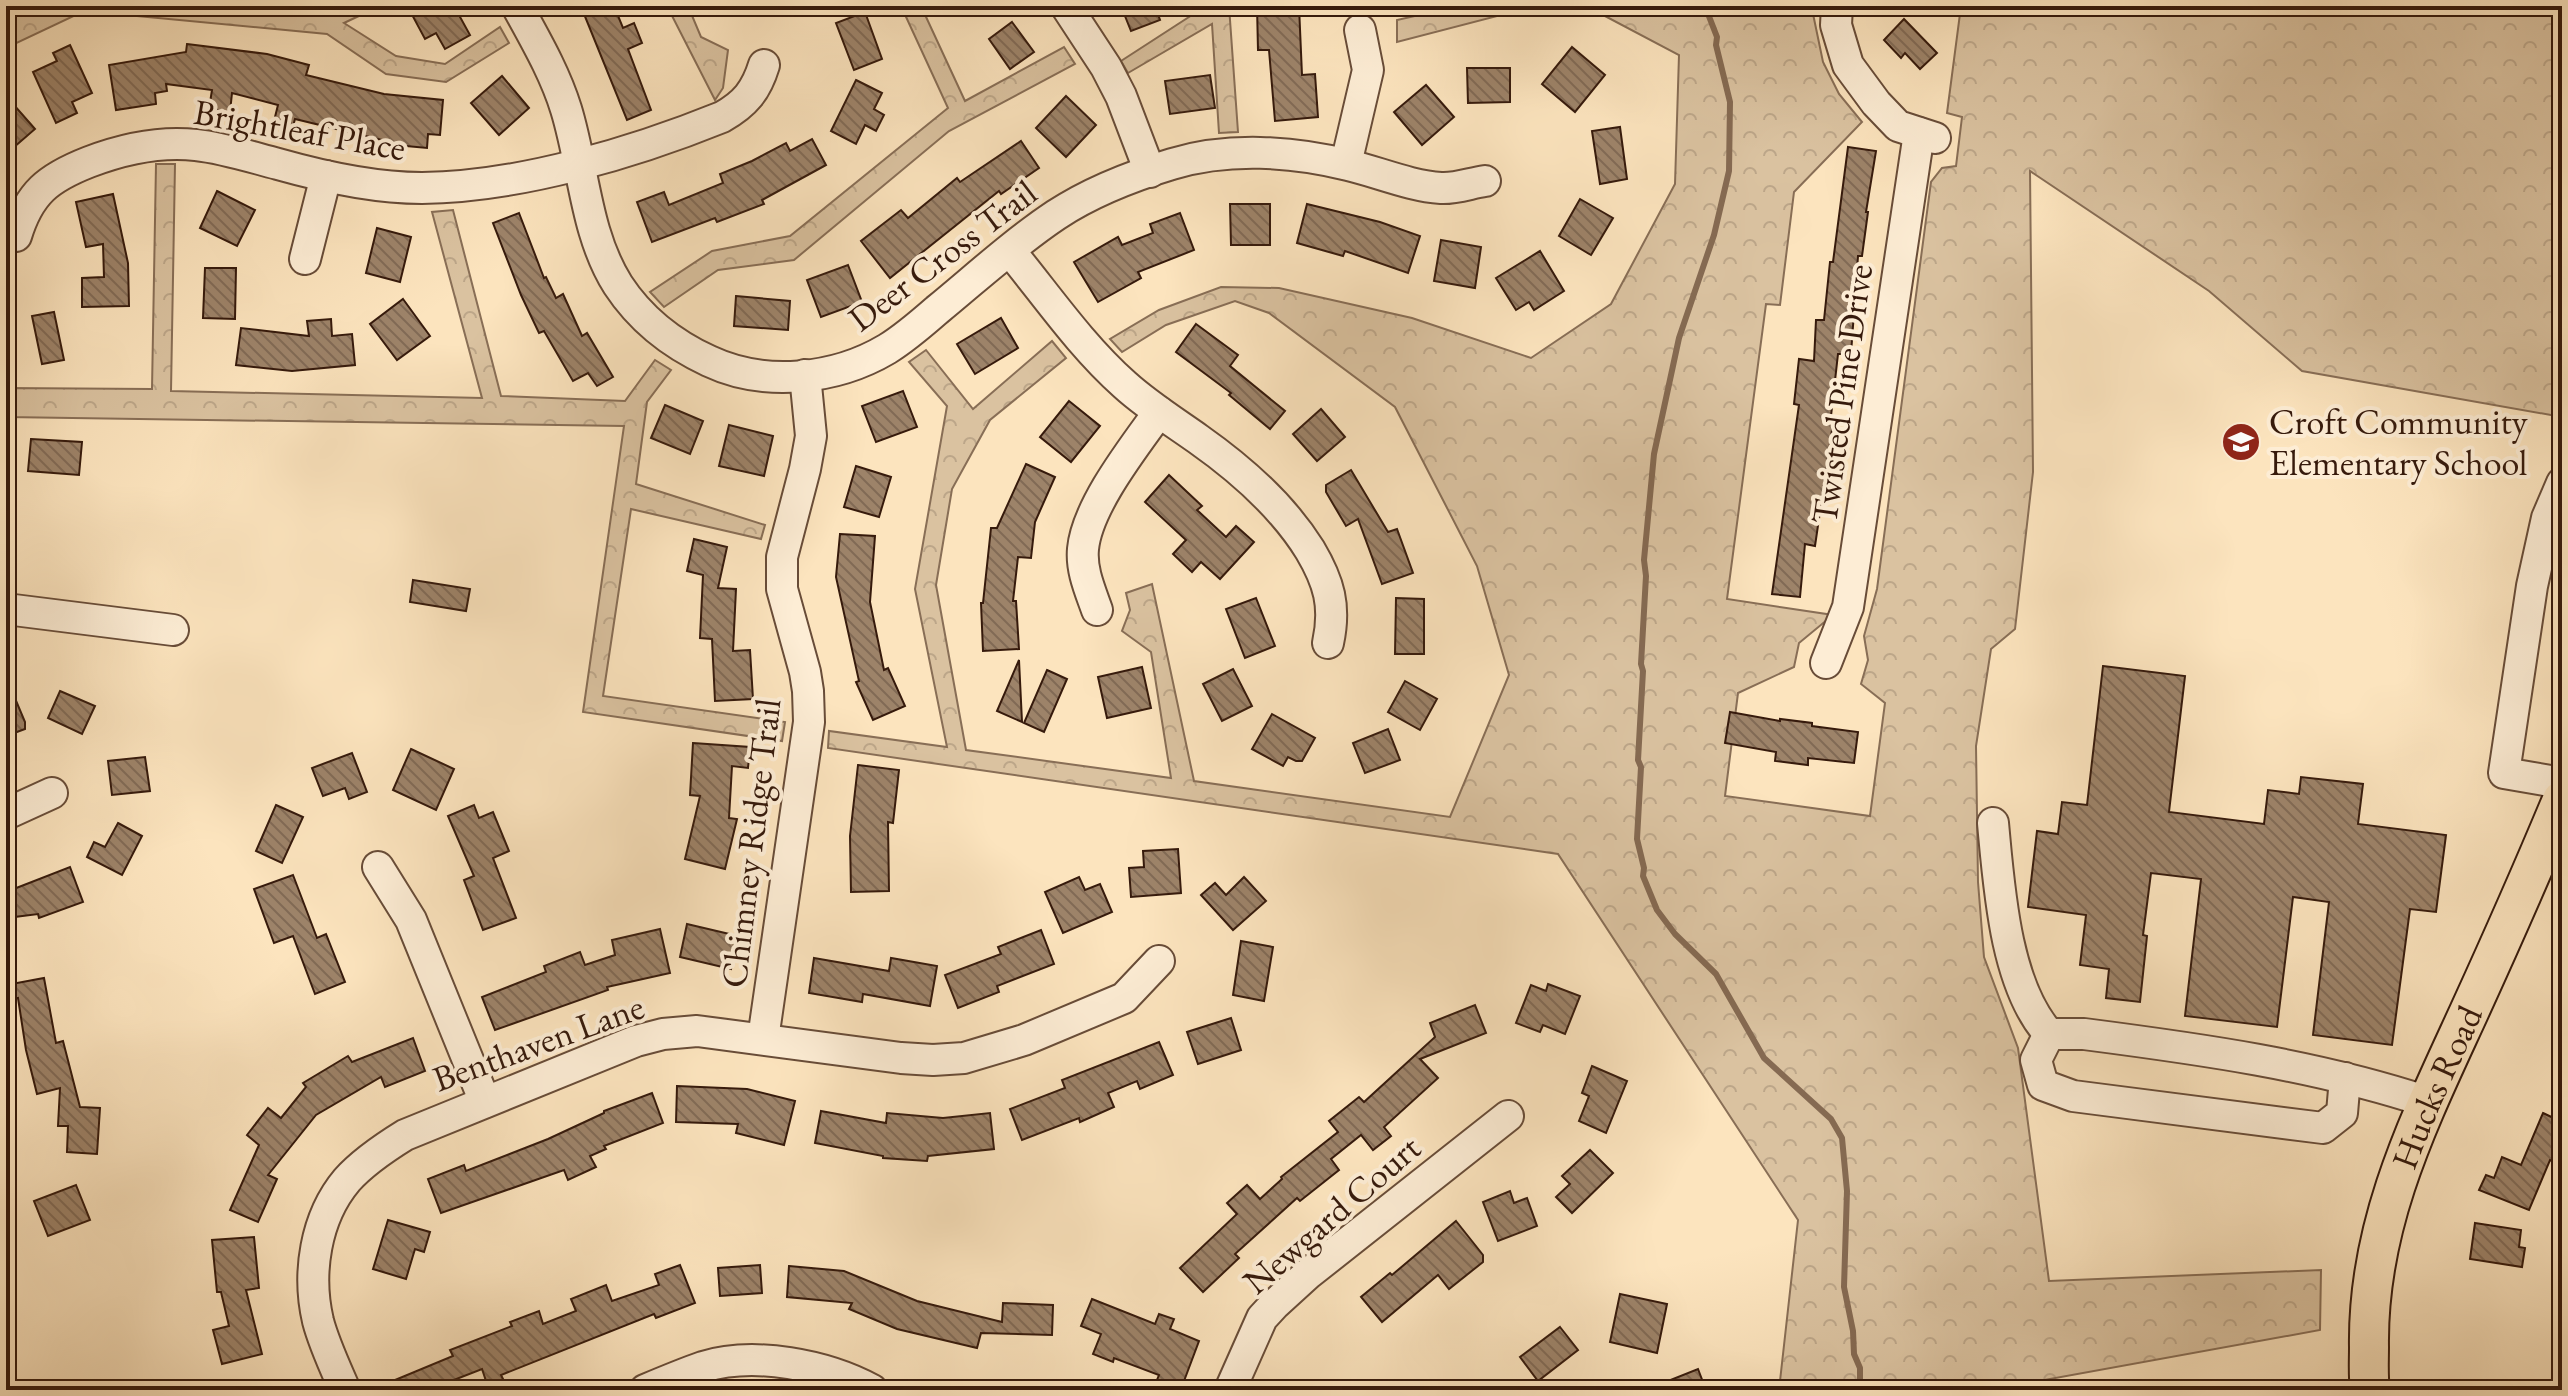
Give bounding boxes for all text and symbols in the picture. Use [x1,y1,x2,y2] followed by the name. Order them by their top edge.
[190,88,409,171] street label: Brightleaf Place
[839,169,1046,342] street label: Deer Cross Trail
[1800,261,1883,527] street label: Twisted Pine Drive
[2269,398,2528,486] place label: Croft Community Elementary School
[2220,421,2262,463] school or university icon: Croft Community Elementary School
[709,696,792,990] street label: Chimney Ridge Trail
[426,983,650,1102] street label: Benthaven Lane
[2380,997,2493,1176] street label: Hucks Road
[1233,1124,1430,1304] street label: Newgard Court

